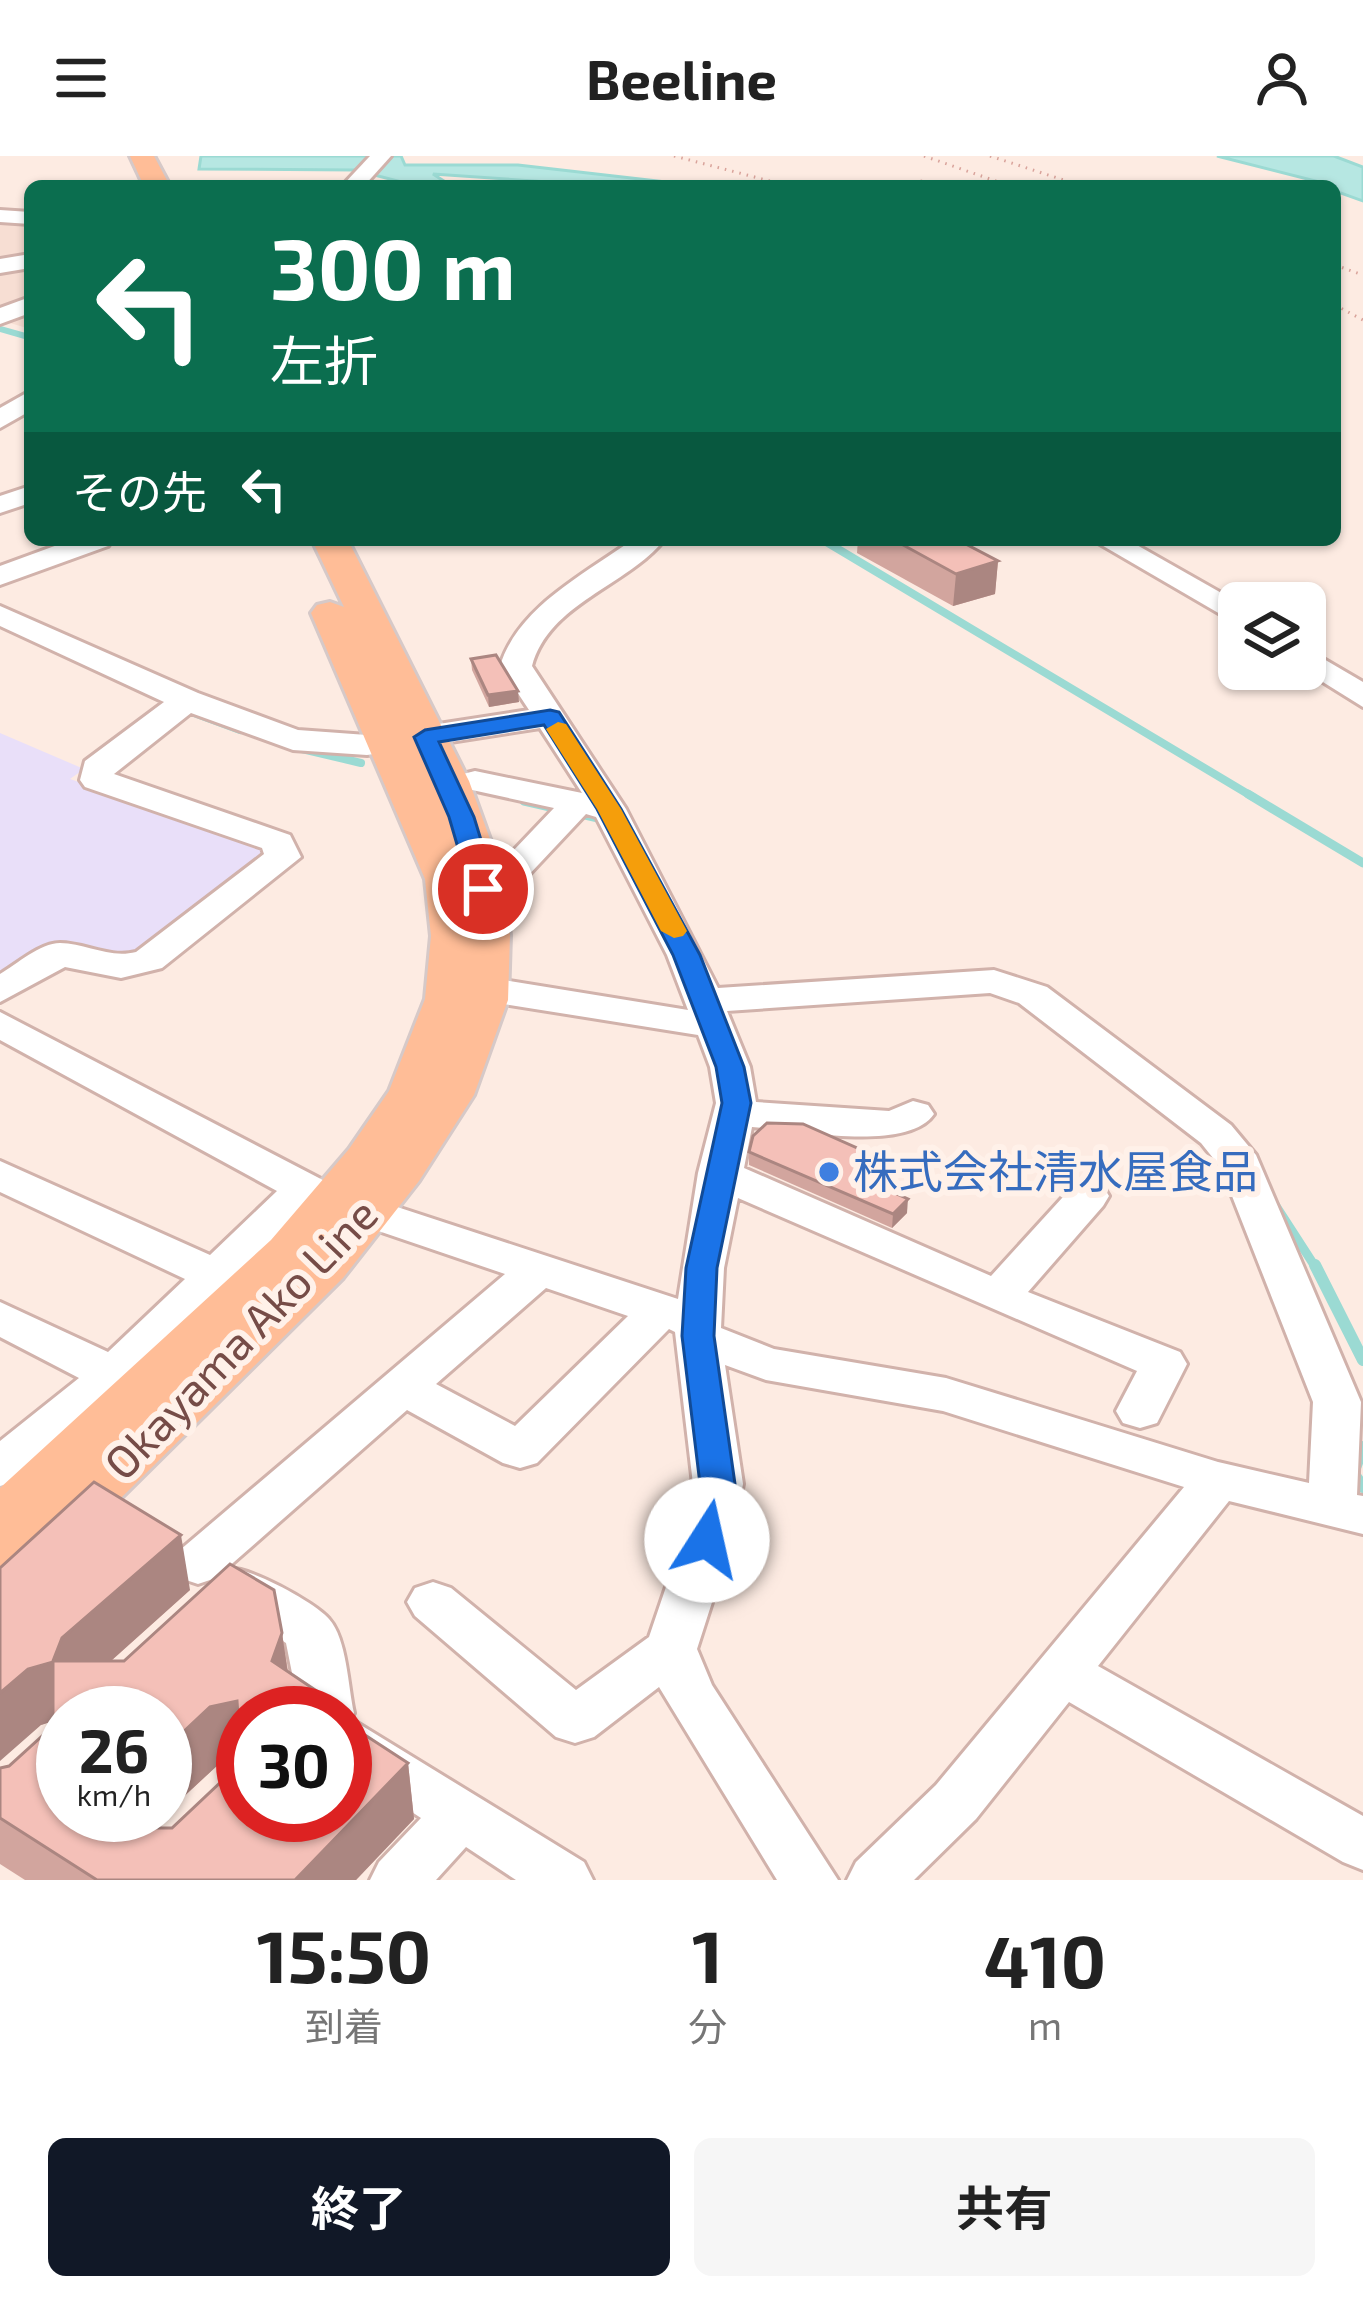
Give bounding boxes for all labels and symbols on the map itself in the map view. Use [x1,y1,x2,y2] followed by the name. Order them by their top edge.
[432,838,534,940] pin
[853,1143,1258,1197] place label: 株式会社清水屋食品
[816,1159,842,1185] marker: 株式会社清水屋食品
[92,1186,387,1489] street label: Okayama Ako Line
[644,1477,770,1603] position arrow
[216,1686,372,1842] speed limit sign: 30

